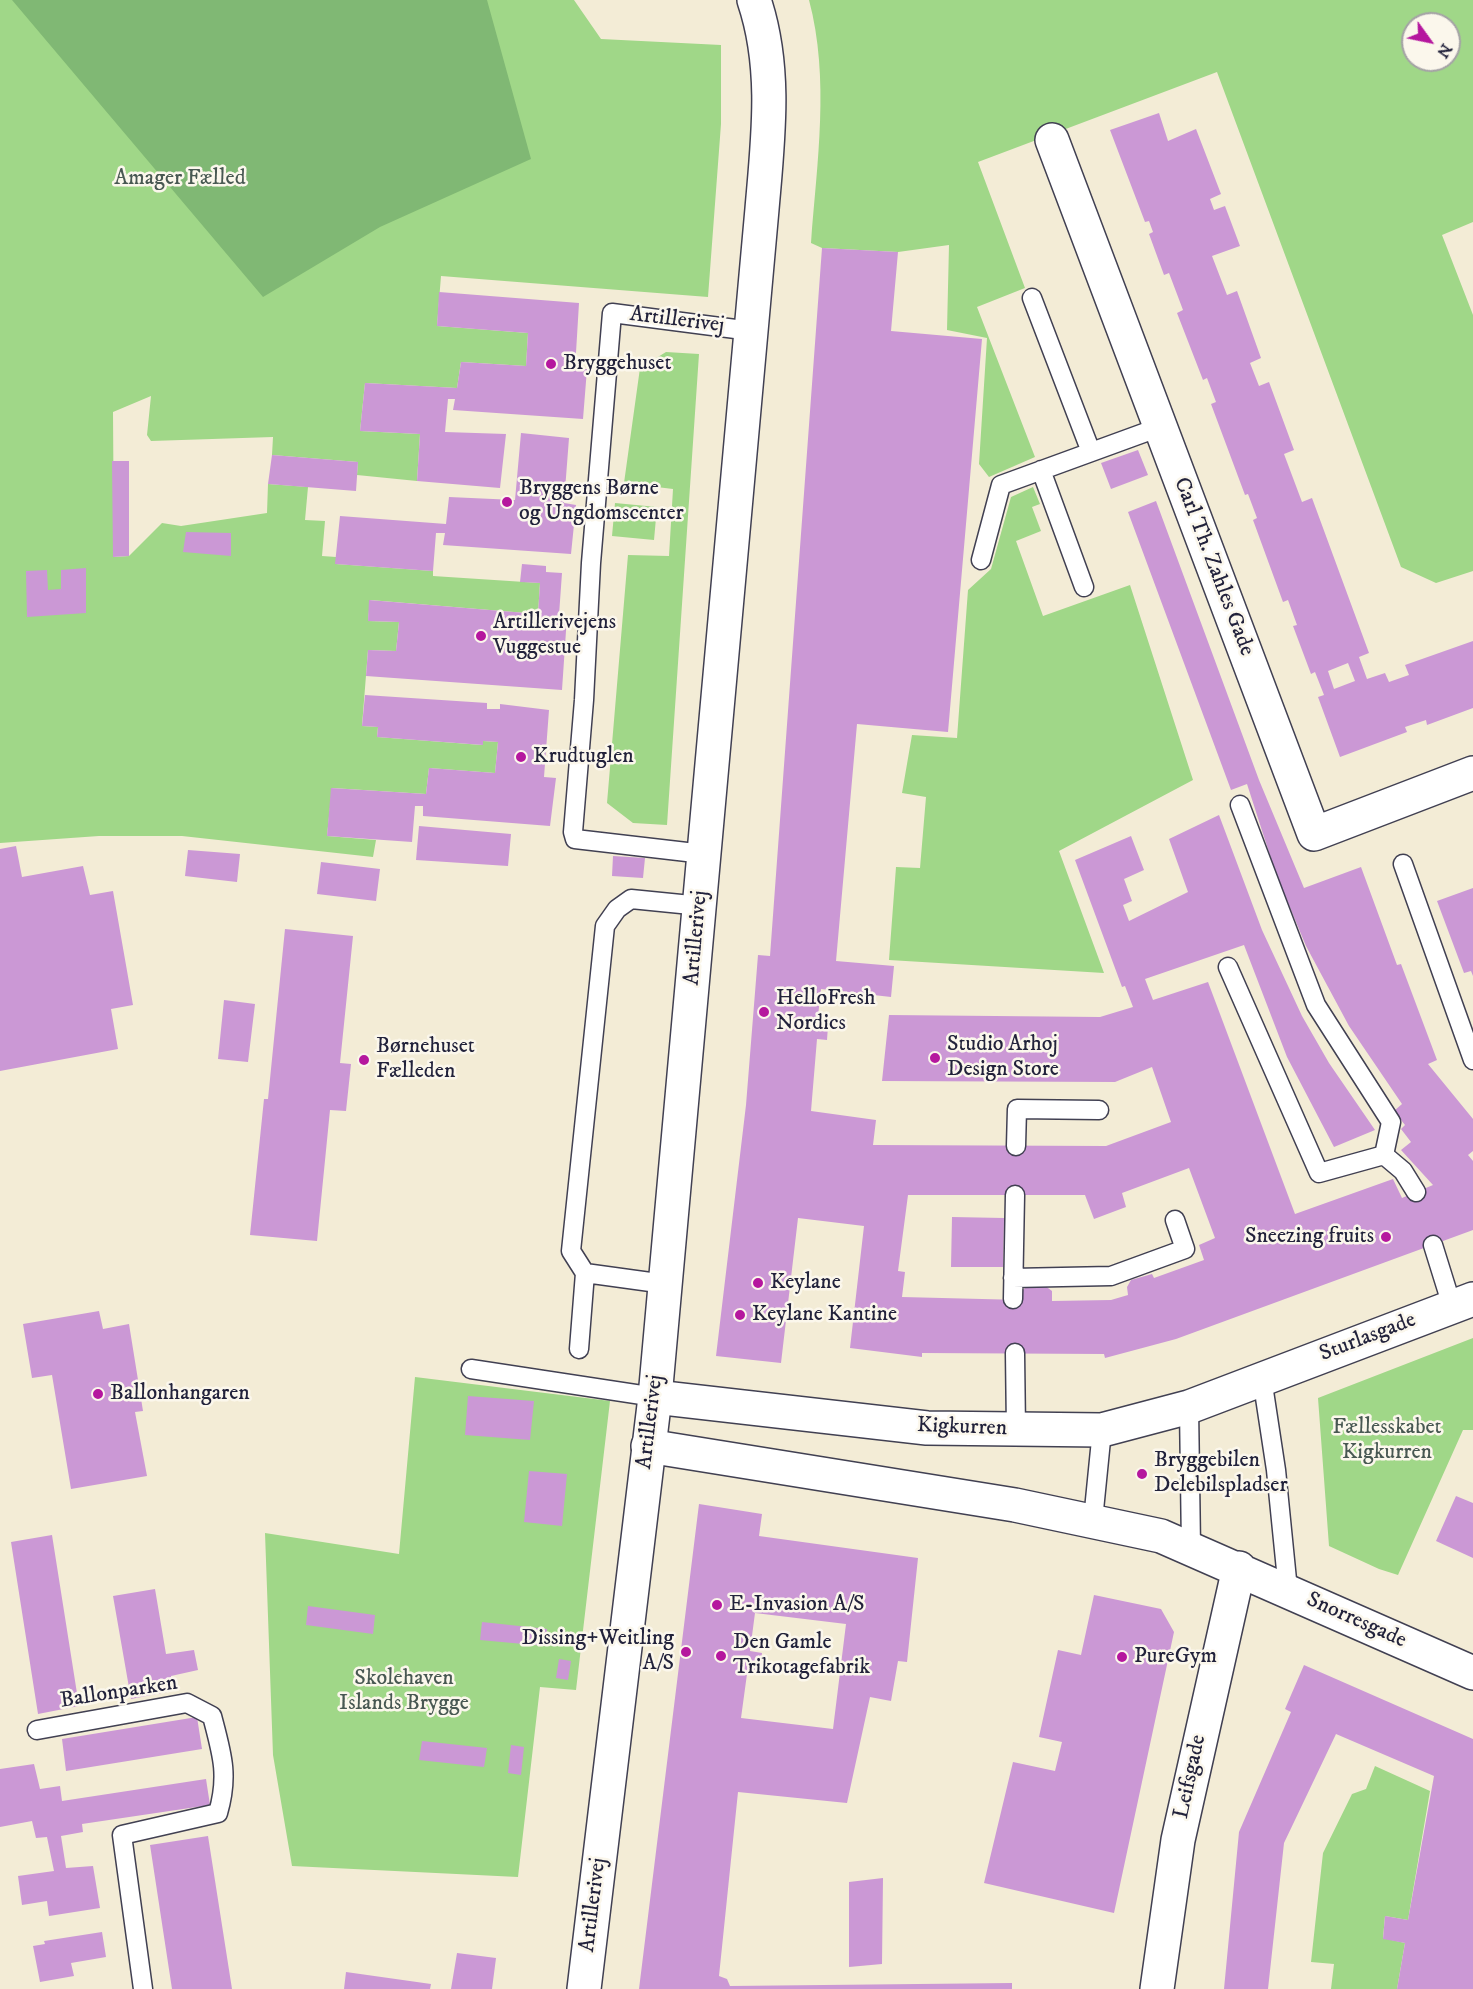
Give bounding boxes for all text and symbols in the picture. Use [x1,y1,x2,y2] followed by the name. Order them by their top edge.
[1401,12,1461,72] north arrow
[1432,40,1456,62] text: N
[114,166,246,192] park label: Amager Fælled
[628,302,726,340] street label: Artillerivej
[563,351,671,377] place label: Bryggehuset
[544,357,558,371] marker: Bryggehuset
[1167,474,1259,660] street label: Carl Th. Zahles Gade
[519,476,684,528] place label: Bryggens Børne og Ungdomscenter
[500,495,514,509] marker: Bryggens Børne og Ungdomscenter
[493,610,616,662] place label: Artillerivejens Vuggestue
[474,629,488,643] marker: Artillerivejens Vuggestue
[533,744,634,770] place label: Krudtuglen
[514,750,528,764] marker: Krudtuglen
[680,890,714,986] street label: Artillerivej
[776,986,875,1038] place label: HelloFresh Nordics
[757,1005,771,1019] marker: HelloFresh Nordics
[947,1032,1059,1084] place label: Studio Arhoj Design Store
[376,1034,475,1086] place label: Børnehuset Fælleden
[928,1051,942,1065] marker: Studio Arhoj Design Store
[357,1053,371,1067] marker: Børnehuset Fælleden
[1245,1224,1374,1250] place label: Sneezing fruits
[1379,1230,1393,1244] marker: Sneezing fruits
[770,1270,841,1296] place label: Keylane
[751,1276,765,1290] marker: Keylane
[752,1302,897,1328] place label: Keylane Kantine
[733,1308,747,1322] marker: Keylane Kantine
[1316,1308,1420,1368] street label: Sturlasgade
[632,1373,670,1471] street label: Artillerivej
[110,1381,250,1407] place label: Ballonhangaren
[91,1387,105,1401] marker: Ballonhangaren
[916,1413,1008,1443] street label: Kigkurren
[1332,1415,1442,1466] park label: Fællesskabet Kigkurren
[1154,1448,1288,1500] place label: Bryggebilen Delebilspladser
[1135,1467,1149,1481] marker: Bryggebilen Delebilspladser
[1302,1587,1410,1655] street label: Snorresgade
[729,1592,864,1618] place label: E-Invasion A/S
[710,1598,724,1612] marker: E-Invasion A/S
[522,1626,674,1678] place label: Dissing+Weitling A/S
[733,1630,870,1682] place label: Den Gamle Trikotagefabrik
[1134,1644,1217,1670] place label: PureGym
[679,1645,693,1659] marker: Dissing+Weitling A/S
[714,1649,728,1663] marker: Den Gamle Trikotagefabrik
[1115,1650,1129,1664] marker: PureGym
[339,1666,469,1718] park label: Skolehaven Islands Brygge
[58,1671,180,1715] street label: Ballonparken
[1169,1733,1213,1821] street label: Leifsgade
[575,1856,613,1954] street label: Artillerivej

